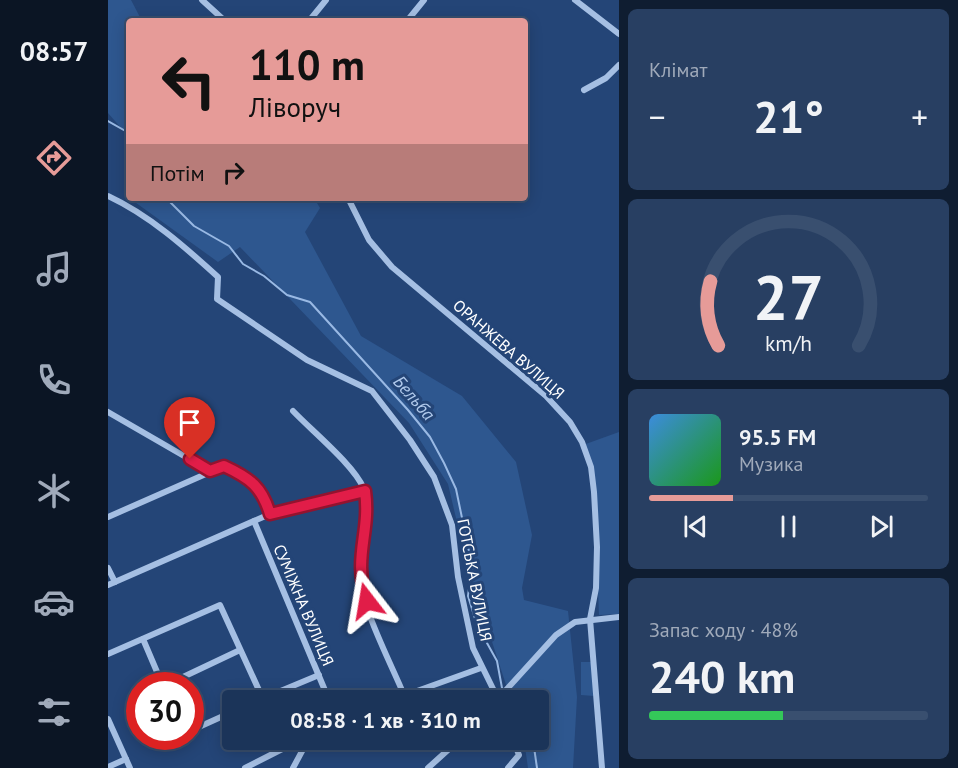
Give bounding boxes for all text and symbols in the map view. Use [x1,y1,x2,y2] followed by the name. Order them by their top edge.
[20,34,88,68] text: 08:57
[249,37,365,92] text: 110 m
[150,42,228,120] icon: left
[649,57,707,83] text: Клімат
[753,87,824,145] text: 21°
[249,90,341,124] text: Ліворуч
[649,95,666,138] text: −
[911,95,928,138] text: +
[33,137,75,179] icon: directions
[217,156,250,189] icon: right
[150,159,205,187] text: Потім
[33,248,75,290] icon: music
[753,256,824,337] text: 27
[449,295,569,403] street label: ОРАНЖЕВА ВУЛИЦЯ
[765,330,812,358] text: km/h
[33,359,75,401] icon: phone
[389,370,440,425] water label: Бельба
[164,397,215,459] pin
[173,406,206,439] icon: arrive
[739,423,816,451] text: 95.5 FM
[739,451,803,477] text: Музика
[33,470,75,512] icon: climate
[679,510,712,543] icon: previous
[772,510,805,543] icon: pause
[865,510,898,543] icon: next
[453,517,497,643] street label: ГОТСЬКА ВУЛИЦЯ
[269,541,339,669] street label: СУМІЖНА ВУЛИЦЯ
[335,569,399,633] position arrow
[33,581,75,623] icon: car
[649,617,798,643] text: Запас ходу · 48%
[649,647,795,705] text: 240 km
[126,672,204,750] speed limit sign: 30
[33,691,75,733] icon: filters
[290,706,481,734] text: 08:58 · 1 хв · 310 m

